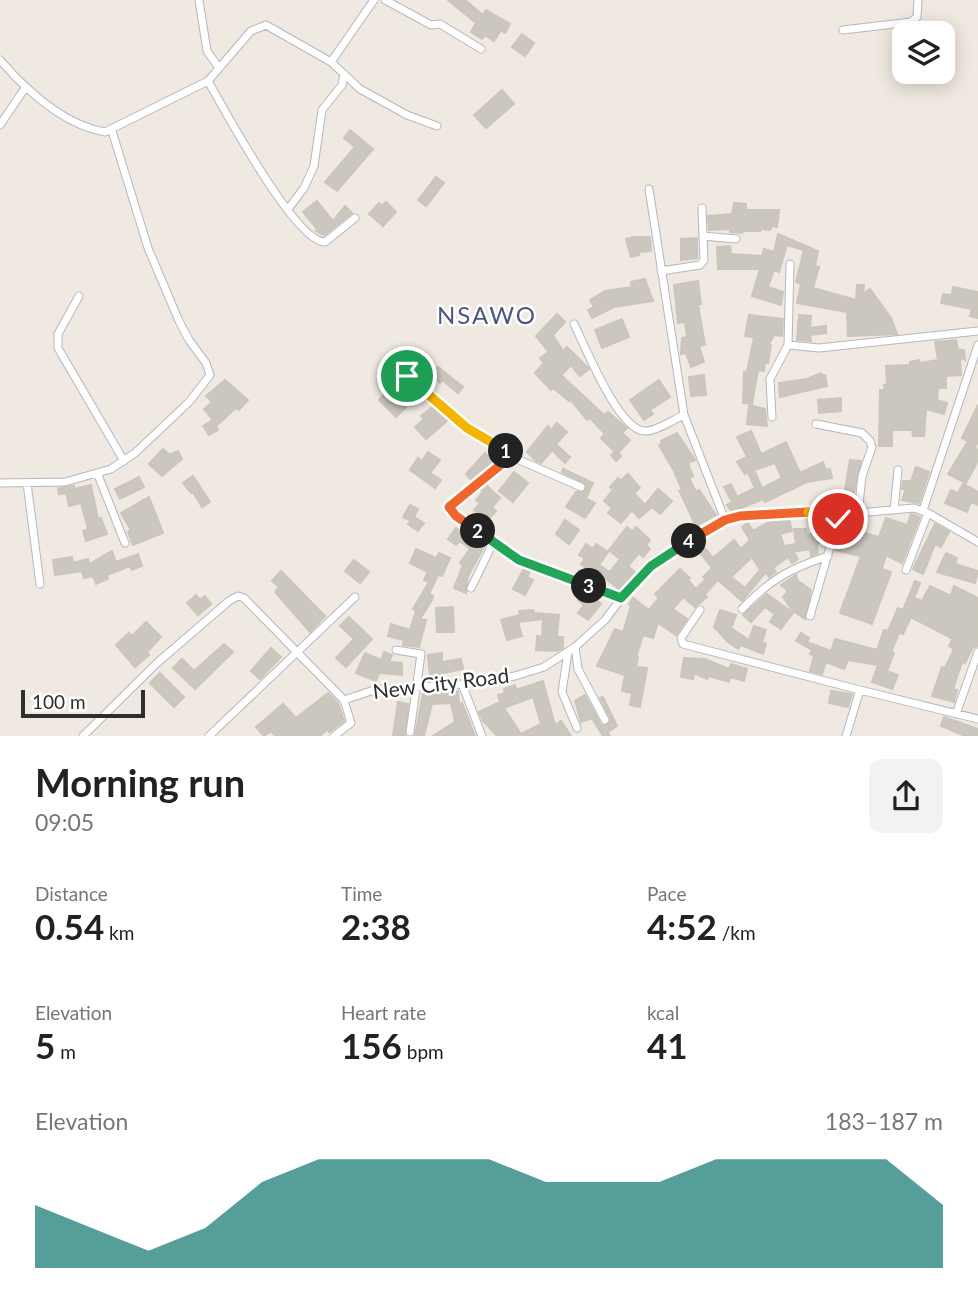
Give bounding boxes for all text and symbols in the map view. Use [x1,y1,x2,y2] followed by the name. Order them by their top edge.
[892,21,955,84] map controls
[892,21,955,84] button: layers
[437,300,537,329] district label: NSAWO
[377,346,437,406] pin
[388,357,426,395] icon: arrive
[489,434,524,468] pin: 1
[500,439,511,462] text: 1
[808,489,868,549] pin
[819,500,857,538] icon: check
[461,514,496,548] pin: 2
[472,519,483,542] text: 2
[672,524,706,558] pin: 4
[683,529,694,552] text: 4
[572,568,606,604] pin: 3
[583,574,594,597] text: 3
[371,662,510,703] street label: New City Road
[21,687,145,719] scale bar
[32,690,86,713] text: 100 m
[35,759,245,805] text: Morning run
[869,759,943,833] button: share
[35,808,94,836] text: 09:05
[35,882,108,905] text: Distance
[341,882,382,905] text: Time
[647,882,686,905] text: Pace
[35,905,104,947] text: 0.54
[341,905,411,947] text: 2:38
[647,905,717,947] text: 4:52
[104,921,134,944] text: km
[717,921,756,944] text: /km
[35,1001,112,1024] text: Elevation
[341,1001,426,1024] text: Heart rate
[647,1001,679,1024] text: kcal
[35,1024,55,1066] text: 5
[341,1024,402,1066] text: 156
[647,1024,688,1066] text: 41
[55,1040,76,1063] text: m
[402,1040,444,1063] text: bpm
[35,1107,128,1135] text: Elevation
[825,1107,943,1135] text: 183–187 m

